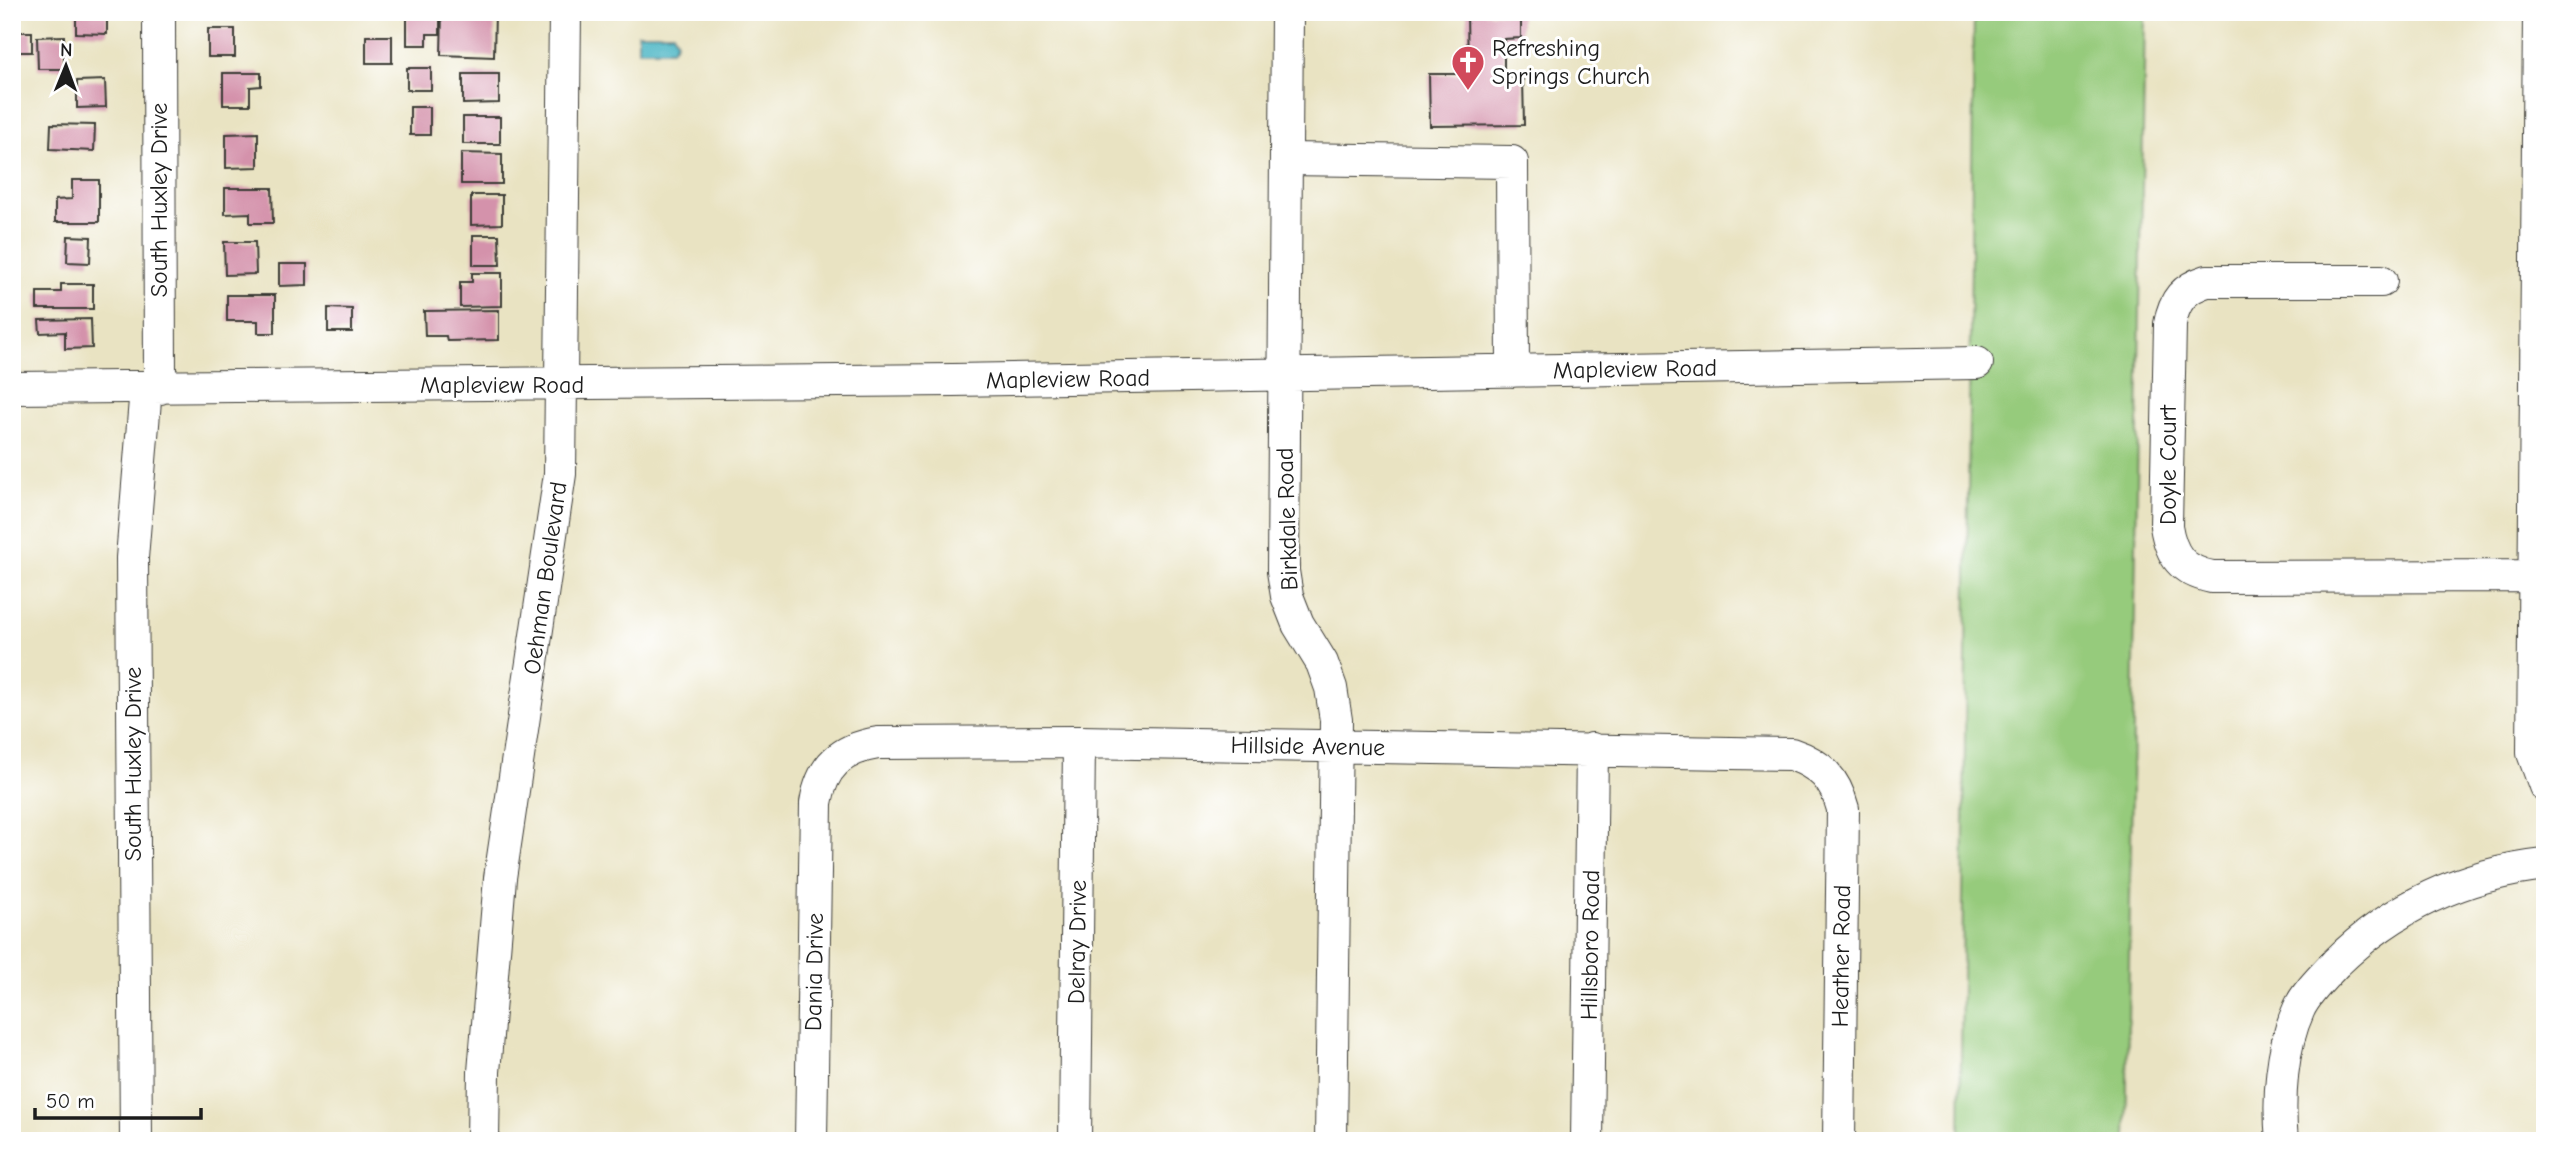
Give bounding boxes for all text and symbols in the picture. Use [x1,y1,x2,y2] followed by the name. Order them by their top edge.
[32,32,102,102] north arrow
[1492,34,1650,90] place label: Refreshing Springs Church
[60,39,73,61] text: N
[1449,43,1487,92] church icon: Refreshing Springs Church
[145,103,173,297] street label: South Huxley Drive
[1553,354,1717,384] street label: Mapleview Road
[986,364,1150,394] street label: Mapleview Road
[420,371,584,399] street label: Mapleview Road
[2154,404,2182,525] street label: Doyle Court
[1271,447,1303,591] street label: Birkdale Road
[518,480,572,676] street label: Oehman Boulevard
[119,667,147,861] street label: South Huxley Drive
[1230,731,1386,761] street label: Hillside Avenue
[1575,870,1605,1020] street label: Hillsboro Road
[1062,880,1092,1004] street label: Delray Drive
[1826,884,1856,1028] street label: Heather Road
[799,913,829,1031] street label: Dania Drive
[35,1076,201,1120] scale bar
[46,1089,95,1113] text: 50 m

